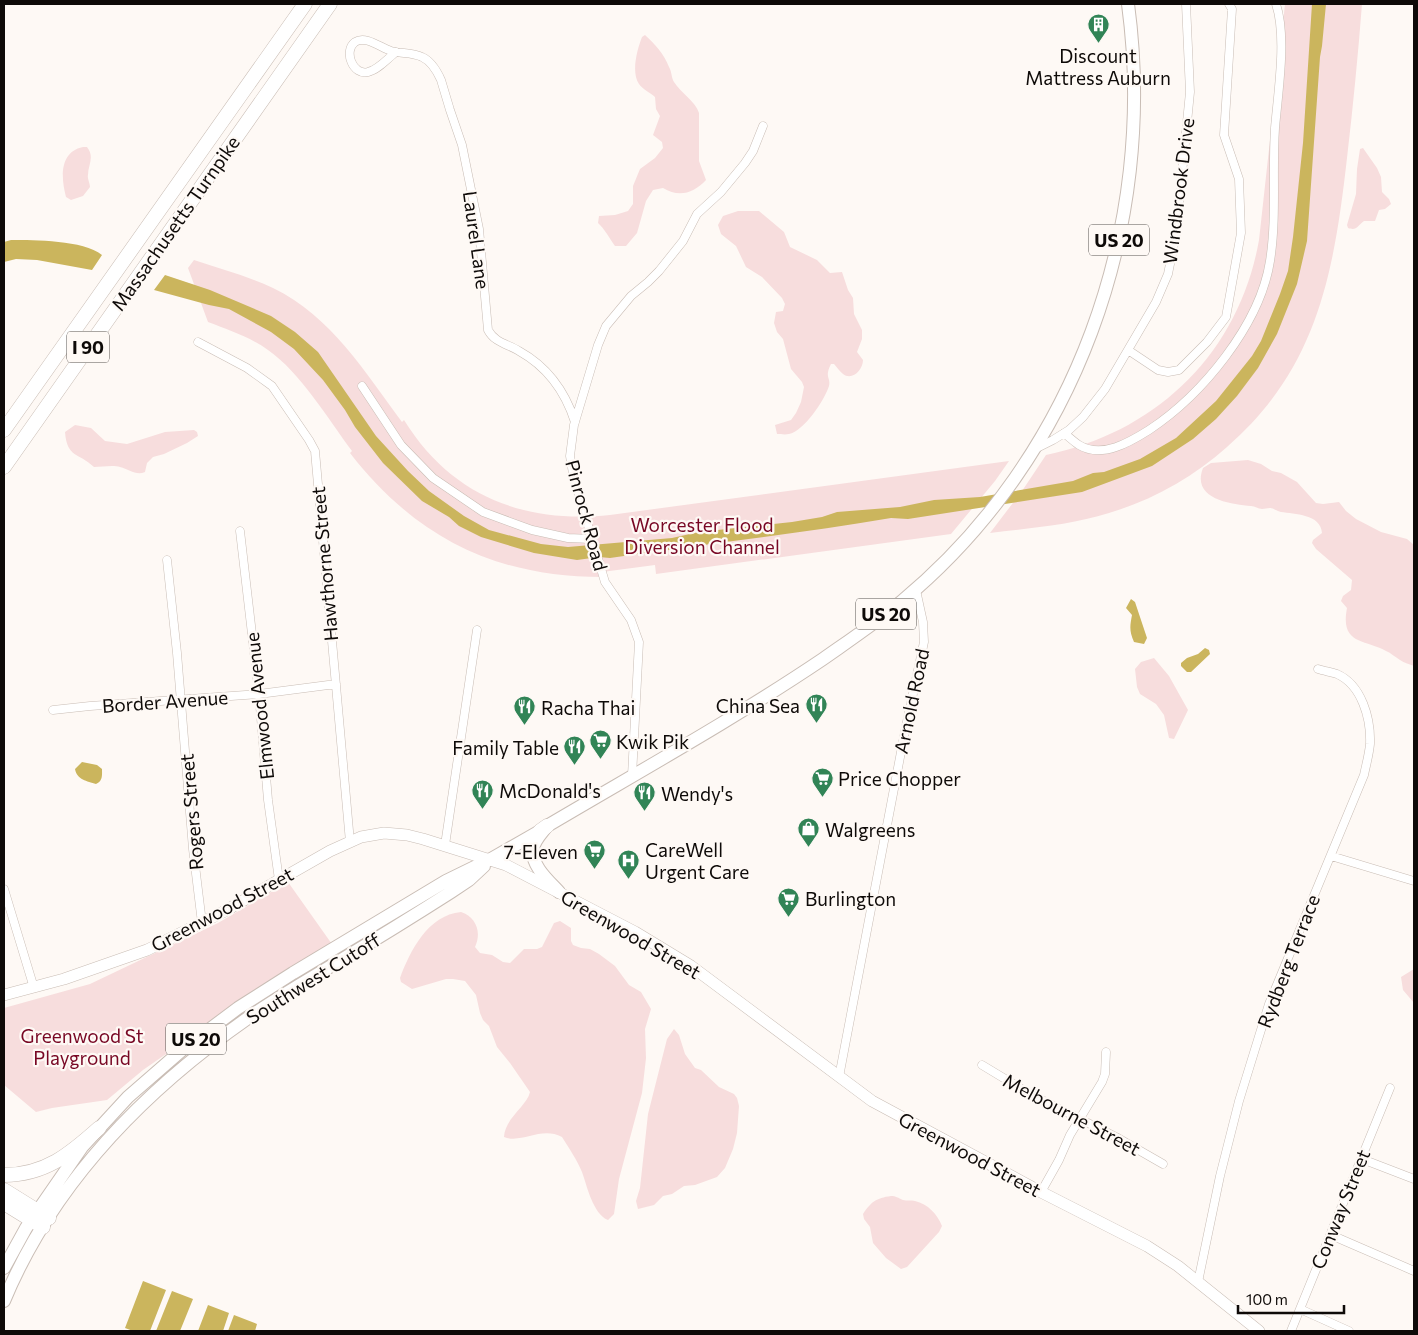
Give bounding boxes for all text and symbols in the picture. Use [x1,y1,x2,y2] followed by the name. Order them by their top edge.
[1086,12,1110,43] building icon: Discount Mattress Auburn
[1025,44,1171,89] place label: Discount Mattress Auburn
[1158,117,1198,265] street label: Windbrook Drive
[106,131,244,315] street label: Massachusetts Turnpike
[459,189,495,291] street label: Laurel Lane
[1089,224,1149,256] road number: US 20
[67,332,109,362] road number: I 90
[561,457,613,573] street label: Pinrock Road
[306,486,342,642] street label: Hawthorne Street
[624,513,780,558] park label: Worcester Flood Diversion Channel
[856,598,916,630] road number: US 20
[240,631,278,781] street label: Elmwood Avenue
[889,646,933,756] street label: Arnold Road
[101,685,229,717] street label: Border Avenue
[804,693,828,724] restaurant icon: China Sea
[716,694,800,717] place label: China Sea
[513,695,537,726] restaurant icon: Racha Thai
[541,696,635,719] place label: Racha Thai
[588,729,612,760] supermarket icon: Kwik Pik
[616,730,689,753] place label: Kwik Pik
[563,735,587,766] restaurant icon: Family Table
[452,736,559,759] place label: Family Table
[174,753,208,871] street label: Rogers Street
[810,766,834,797] supermarket icon: Price Chopper
[838,767,961,790] place label: Price Chopper
[471,778,495,809] restaurant icon: McDonald's
[499,779,601,802] place label: McDonald's
[633,781,657,812] restaurant icon: Wendy's
[661,782,733,805] place label: Wendy's
[797,817,821,848] shop icon: Walgreens
[825,818,915,841] place label: Walgreens
[645,838,749,883] place label: CareWell Urgent Care
[582,839,606,870] supermarket icon: 7-Eleven
[504,840,578,863] place label: 7-Eleven
[617,848,641,879] hospital icon: CareWell Urgent Care
[147,862,297,956] street label: Greenwood Street
[557,885,705,984] street label: Greenwood Street
[777,886,801,917] supermarket icon: Burlington
[805,887,896,910] place label: Burlington
[1252,891,1324,1031] street label: Rydberg Terrace
[242,927,385,1028] street label: Southwest Cutoff
[21,1024,144,1069] park label: Greenwood St Playground
[166,1024,226,1054] road number: US 20
[999,1068,1145,1160] street label: Melbourne Street
[895,1107,1045,1201] street label: Greenwood Street
[1306,1146,1375,1272] street label: Conway Street
[1238,1282,1344,1314] scale bar
[1246,1290,1288,1308] text: 100 m

